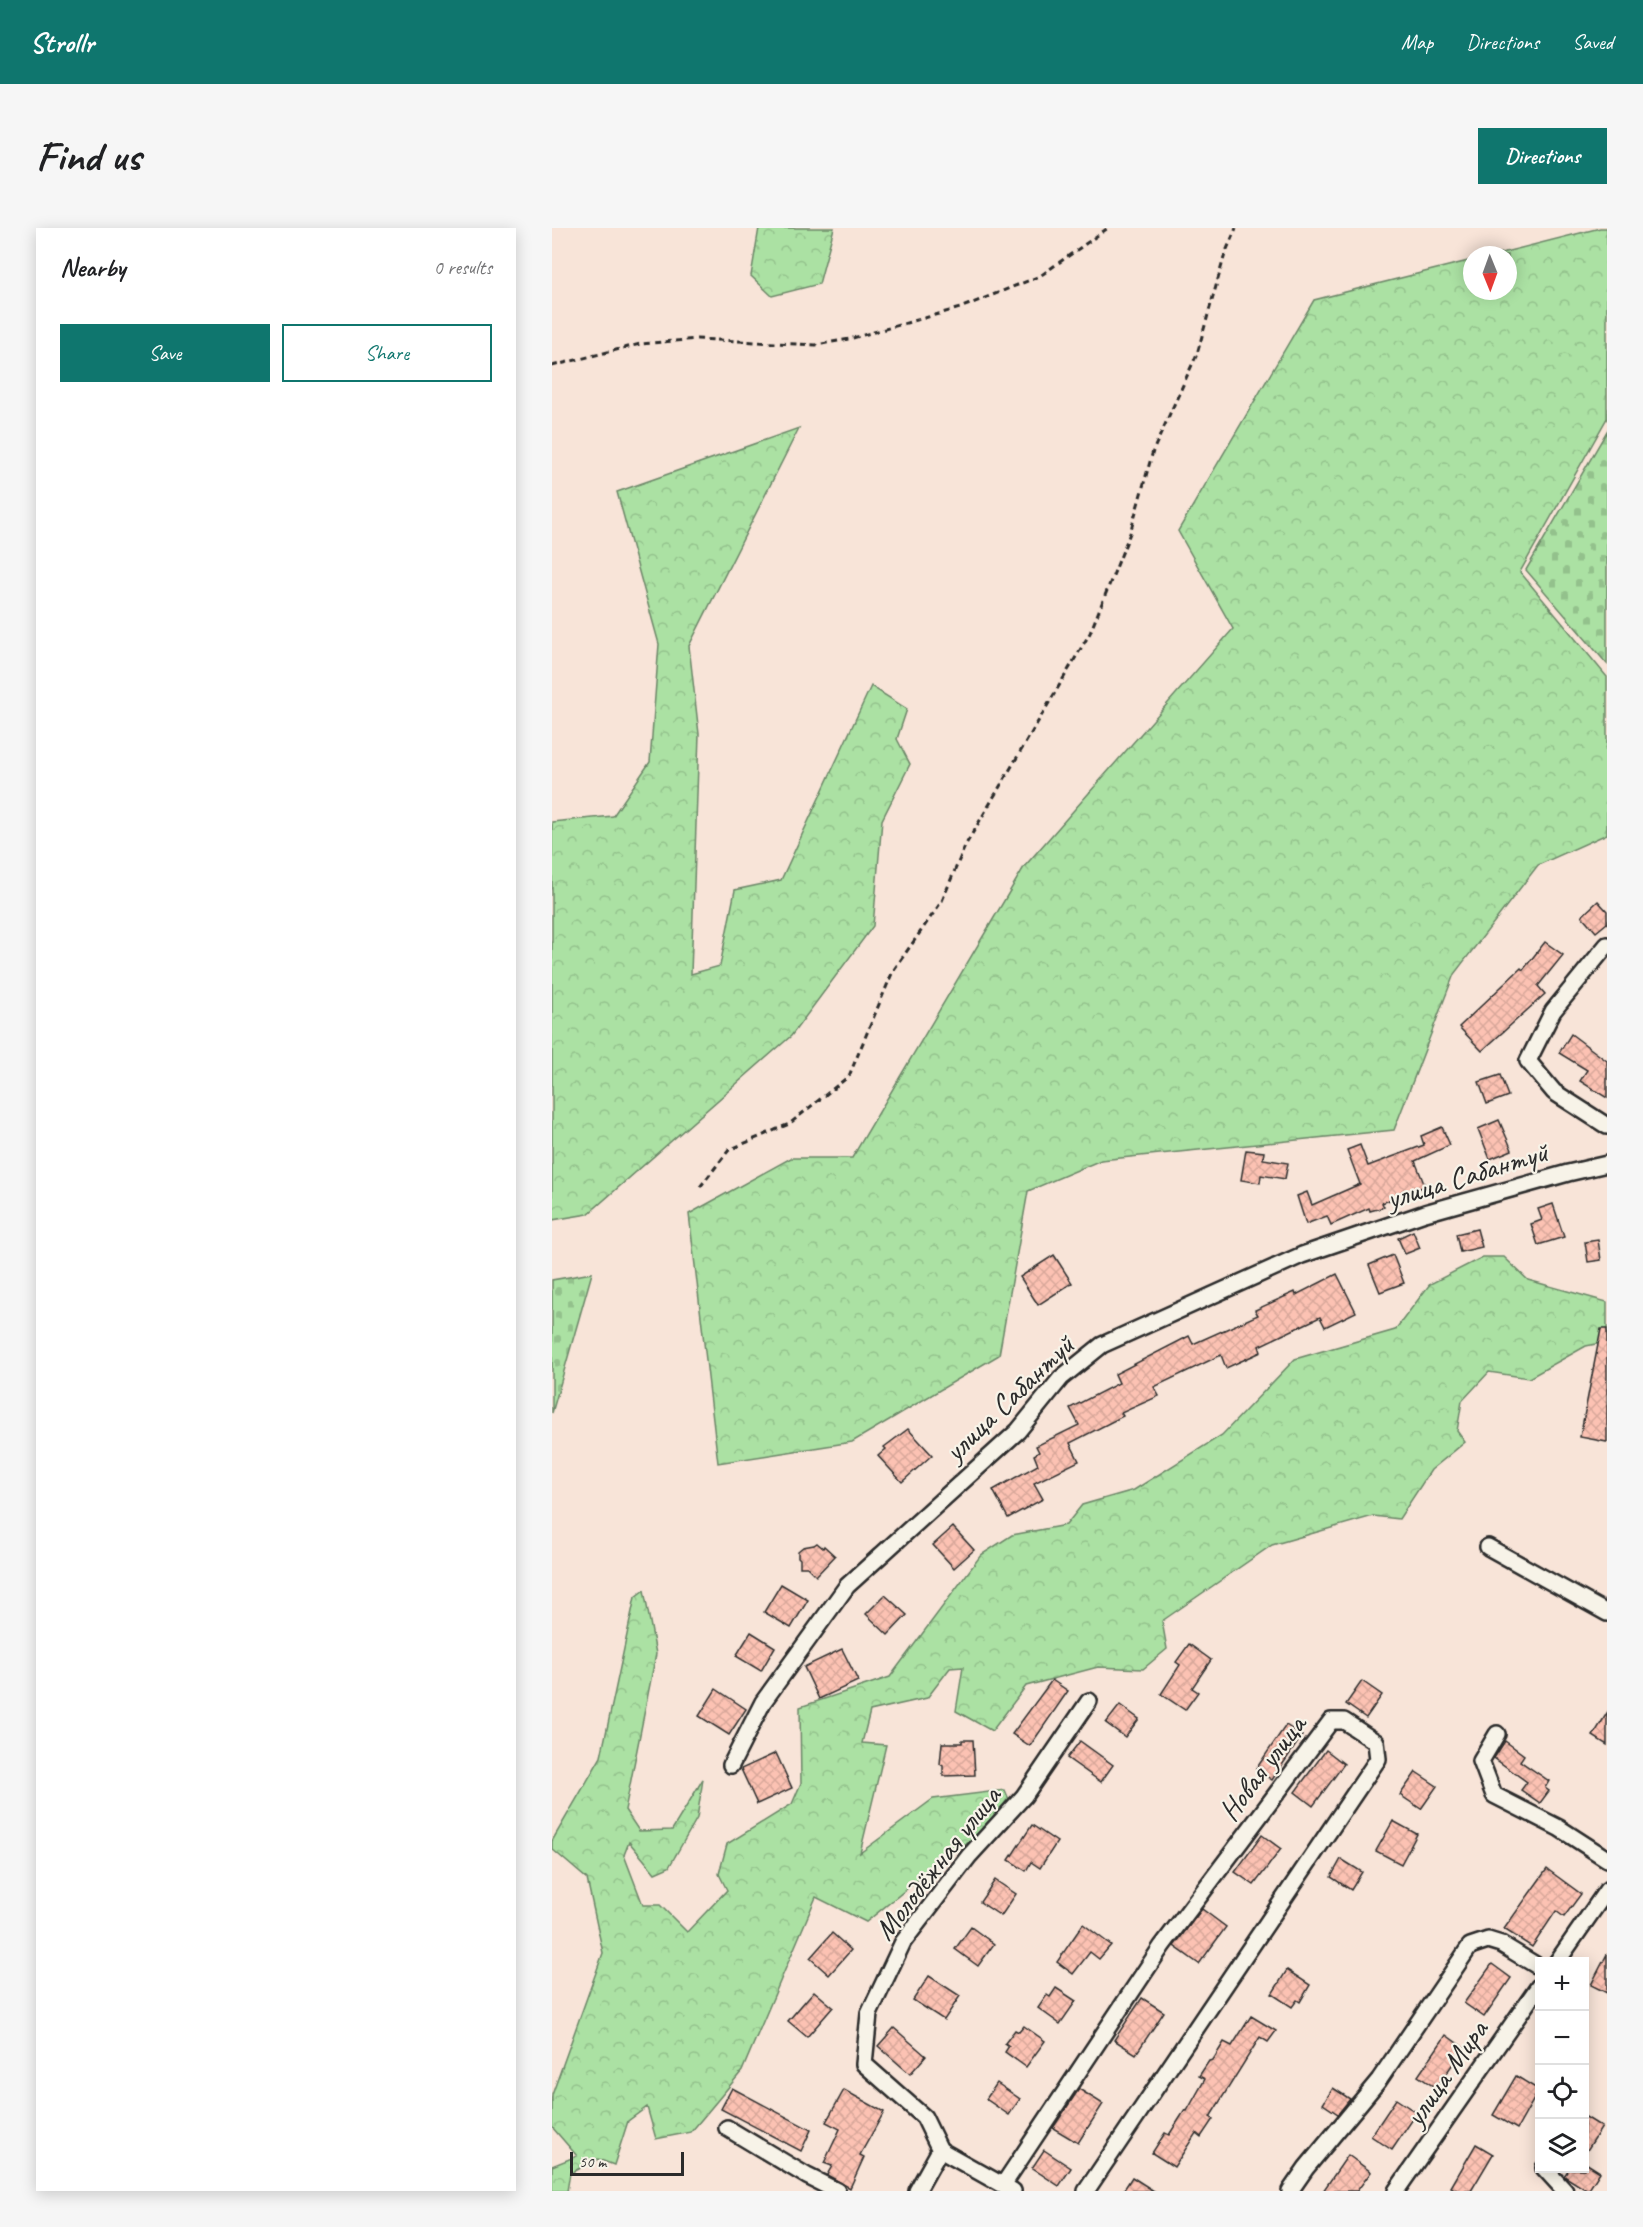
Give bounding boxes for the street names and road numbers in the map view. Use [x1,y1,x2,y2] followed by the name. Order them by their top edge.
[1380,1132,1554,1218] street label: улица Сабантуй
[934,1325,1083,1471] street label: улица Сабантуй
[1210,1705,1316,1828] street label: Новая улица
[865,1777,1010,1948] street label: Молодёжная улица
[1395,2011,1497,2135] street label: улица Мира

